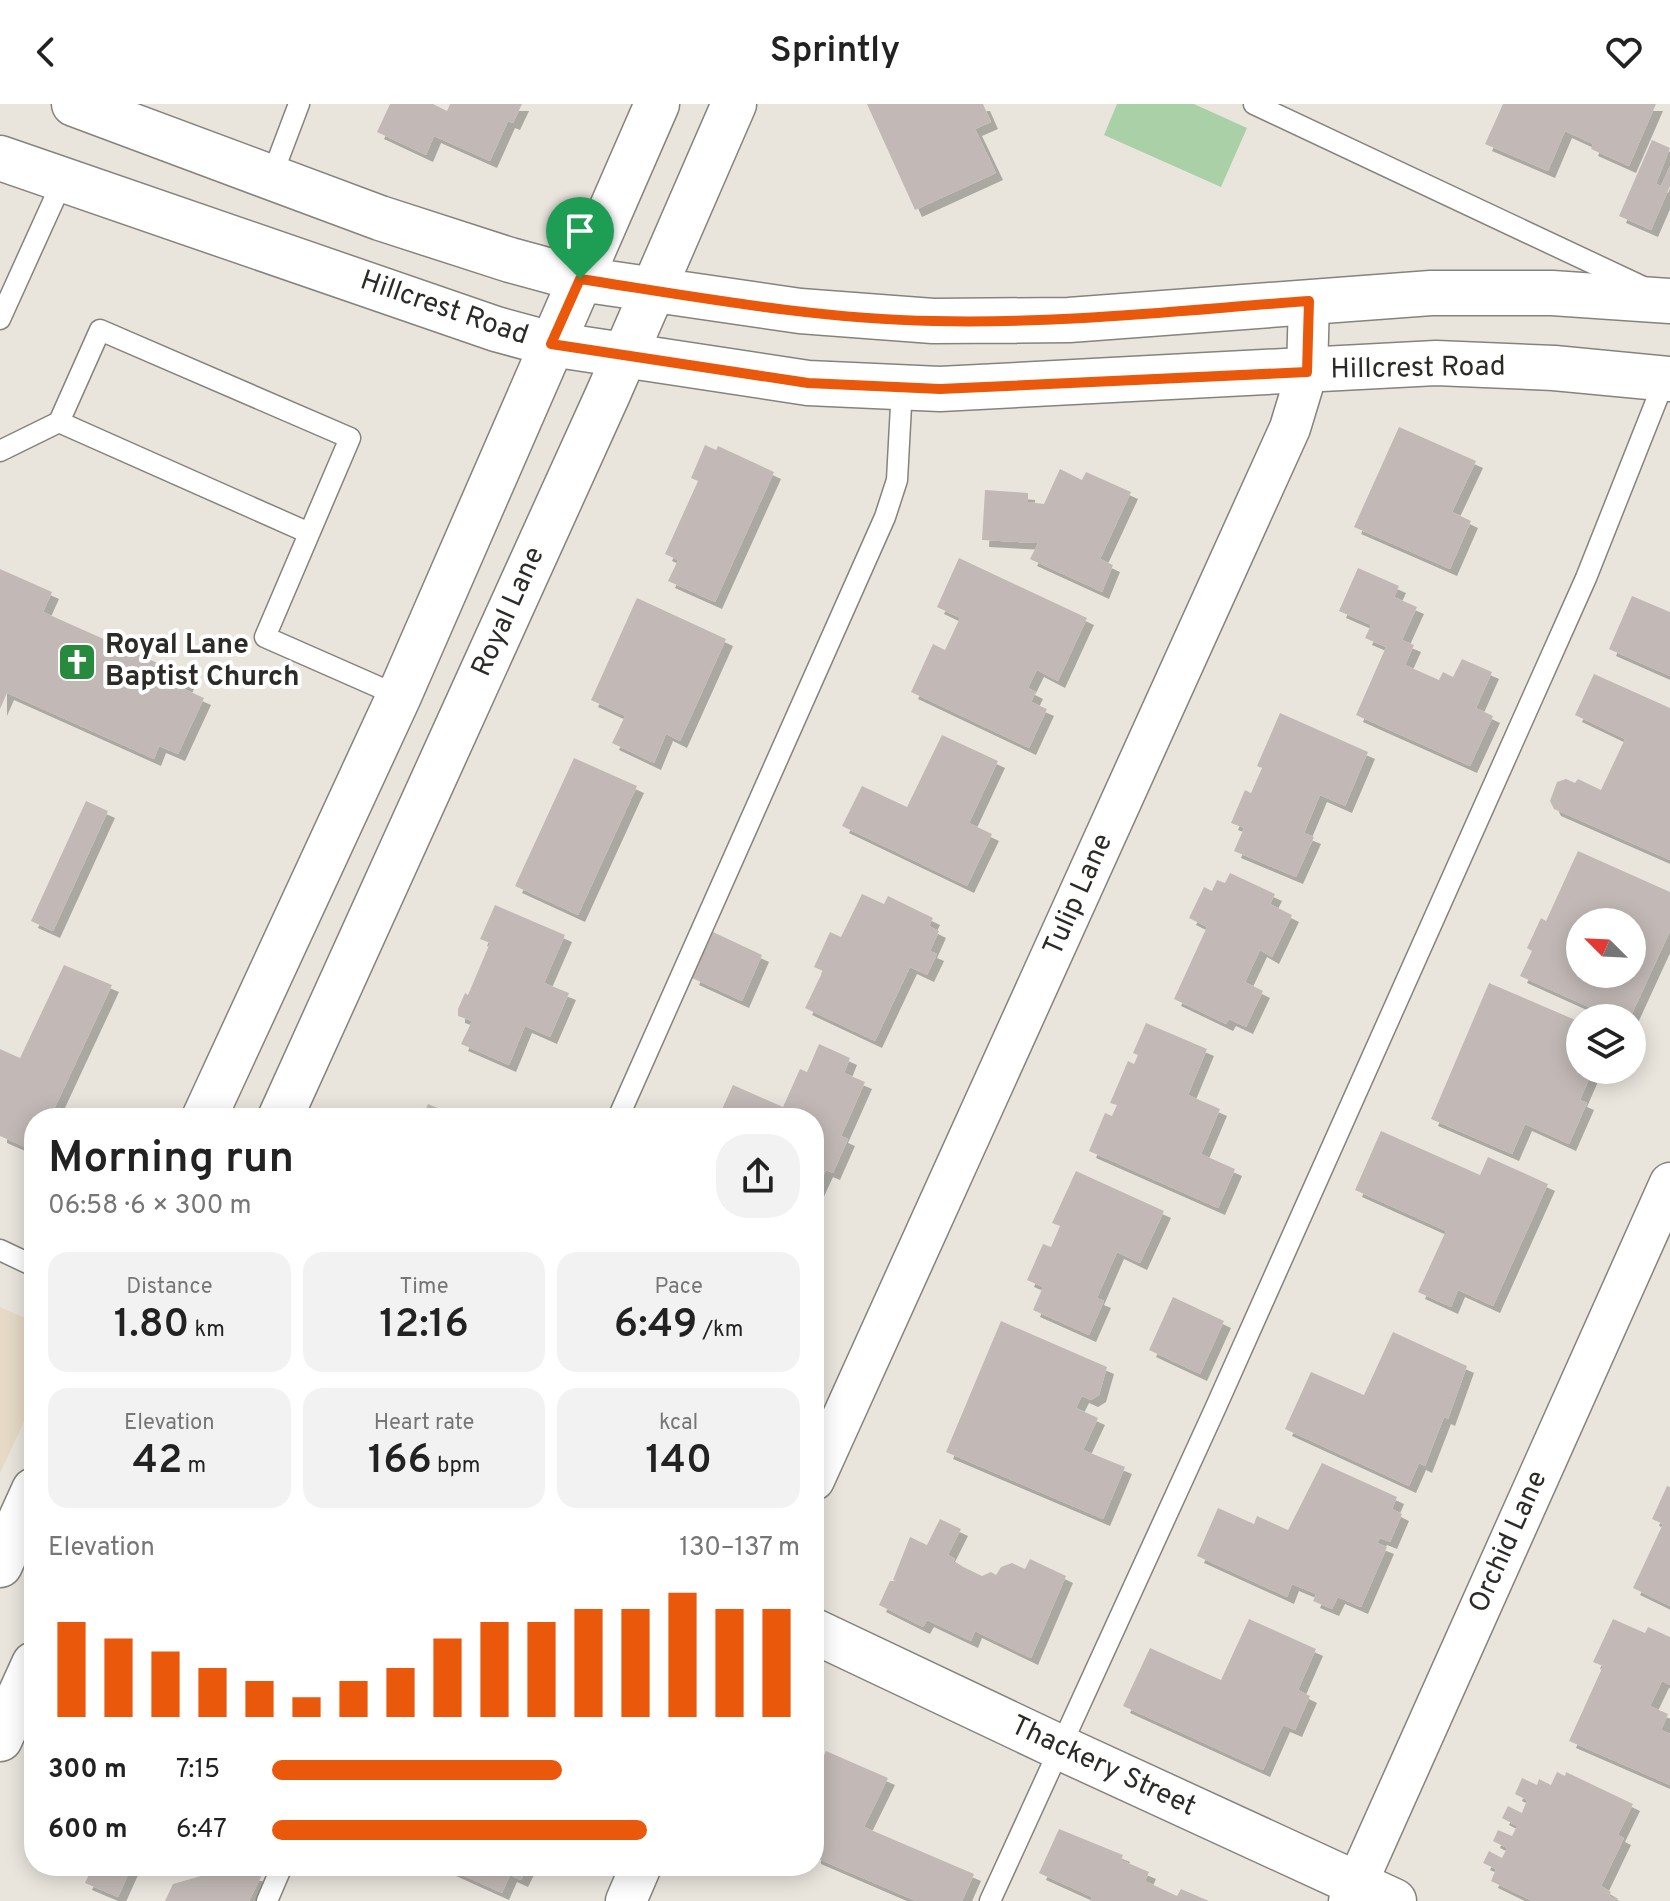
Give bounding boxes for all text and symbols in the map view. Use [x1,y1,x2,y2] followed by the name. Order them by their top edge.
[770,29,900,75] text: Sprintly
[24,30,68,74] icon: back
[1602,30,1646,74] icon: heart
[546,197,614,279] pin
[558,209,602,253] icon: arrive
[355,263,533,355] street label: Hillcrest Road
[1330,349,1506,389] street label: Hillcrest Road
[464,542,554,682] street label: Royal Lane
[105,628,300,696] place label: Royal Lane Baptist Church
[56,641,98,683] church icon: Royal Lane Baptist Church
[1036,828,1122,962] street label: Tulip Lane
[1566,908,1646,988] north arrow
[1566,908,1646,1084] map controls
[1566,1004,1646,1084] button: layers
[48,1132,294,1188] text: Morning run
[716,1134,800,1218] button: share
[48,1190,252,1223] text: 06:58 · 6 × 300 m
[126,1274,213,1301] text: Distance
[399,1274,449,1301] text: Time
[654,1274,703,1301] text: Pace
[114,1301,189,1351] text: 1.80
[379,1301,469,1351] text: 12:16
[614,1301,697,1351] text: 6:49
[189,1317,225,1344] text: km
[697,1317,743,1344] text: /km
[124,1410,215,1437] text: Elevation
[374,1410,474,1437] text: Heart rate
[659,1410,698,1437] text: kcal
[132,1437,182,1487] text: 42
[368,1437,432,1487] text: 166
[645,1437,712,1487] text: 140
[182,1453,206,1480] text: m
[432,1453,480,1480] text: bpm
[1462,1465,1556,1619] street label: Orchid Lane
[48,1532,155,1565] text: Elevation
[679,1532,800,1565] text: 130–137 m
[1005,1708,1201,1826] street label: Thackery Street
[48,1754,127,1787] text: 300 m
[176,1754,220,1787] text: 7:15
[48,1814,128,1847] text: 600 m
[176,1814,227,1847] text: 6:47

